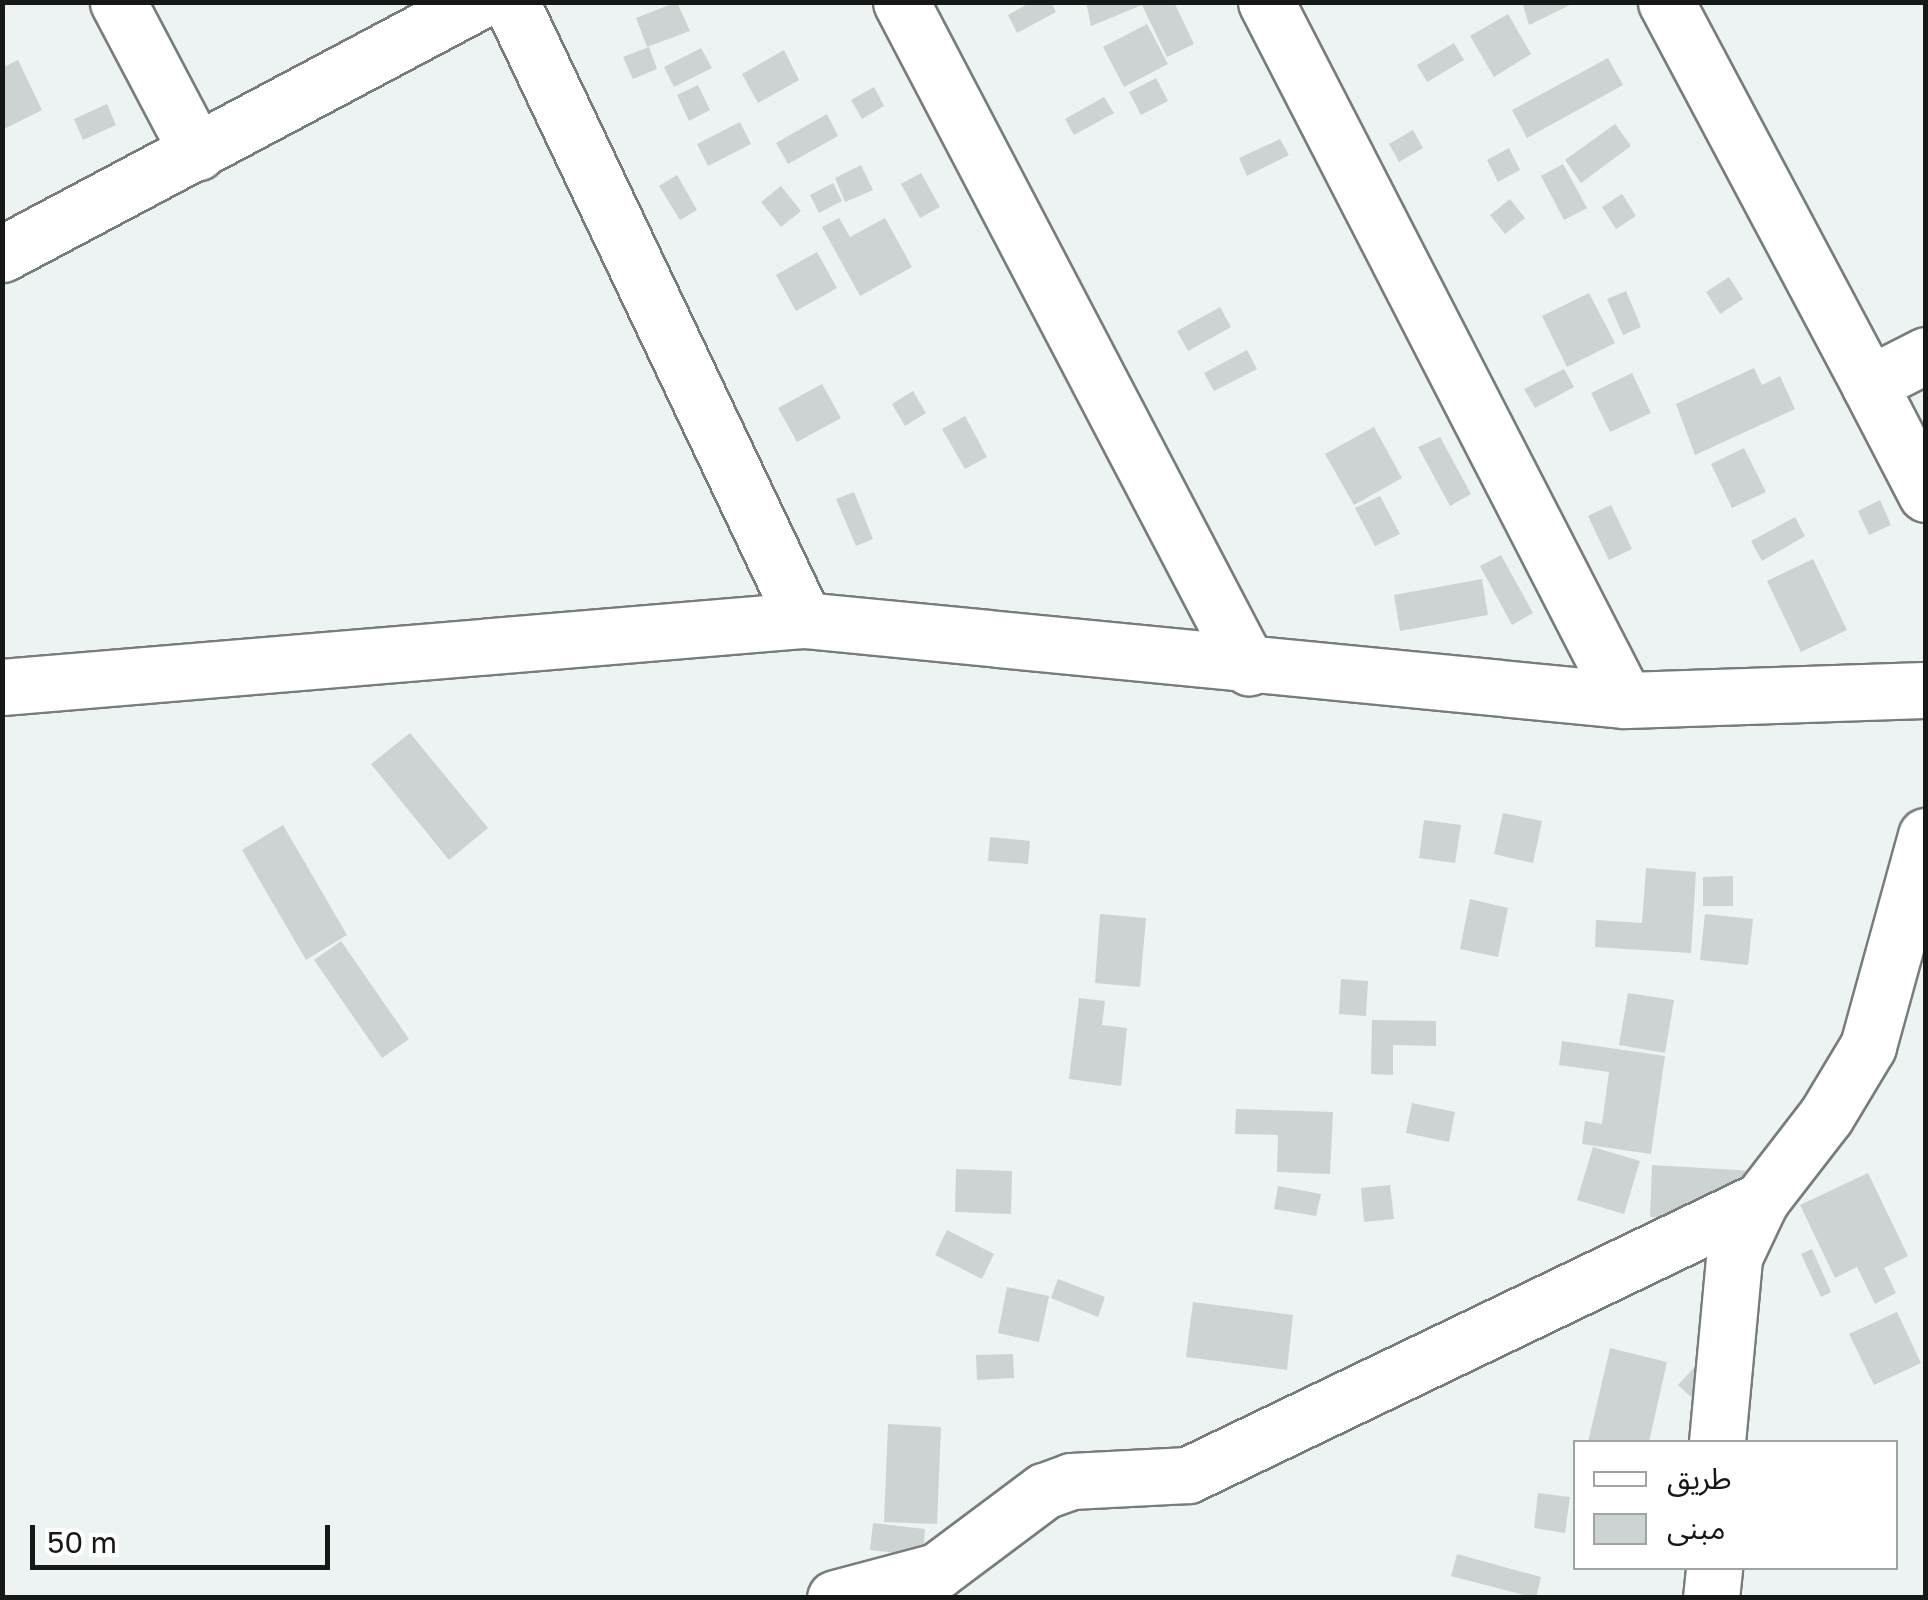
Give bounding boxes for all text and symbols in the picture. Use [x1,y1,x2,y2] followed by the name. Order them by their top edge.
[1573,1440,1898,1570] legend
[1667,1460,1732,1496] text: طريق
[35,1505,335,1567] scale bar
[1667,1510,1725,1546] text: مبنى
[47,1524,117,1560] text: 50 m

